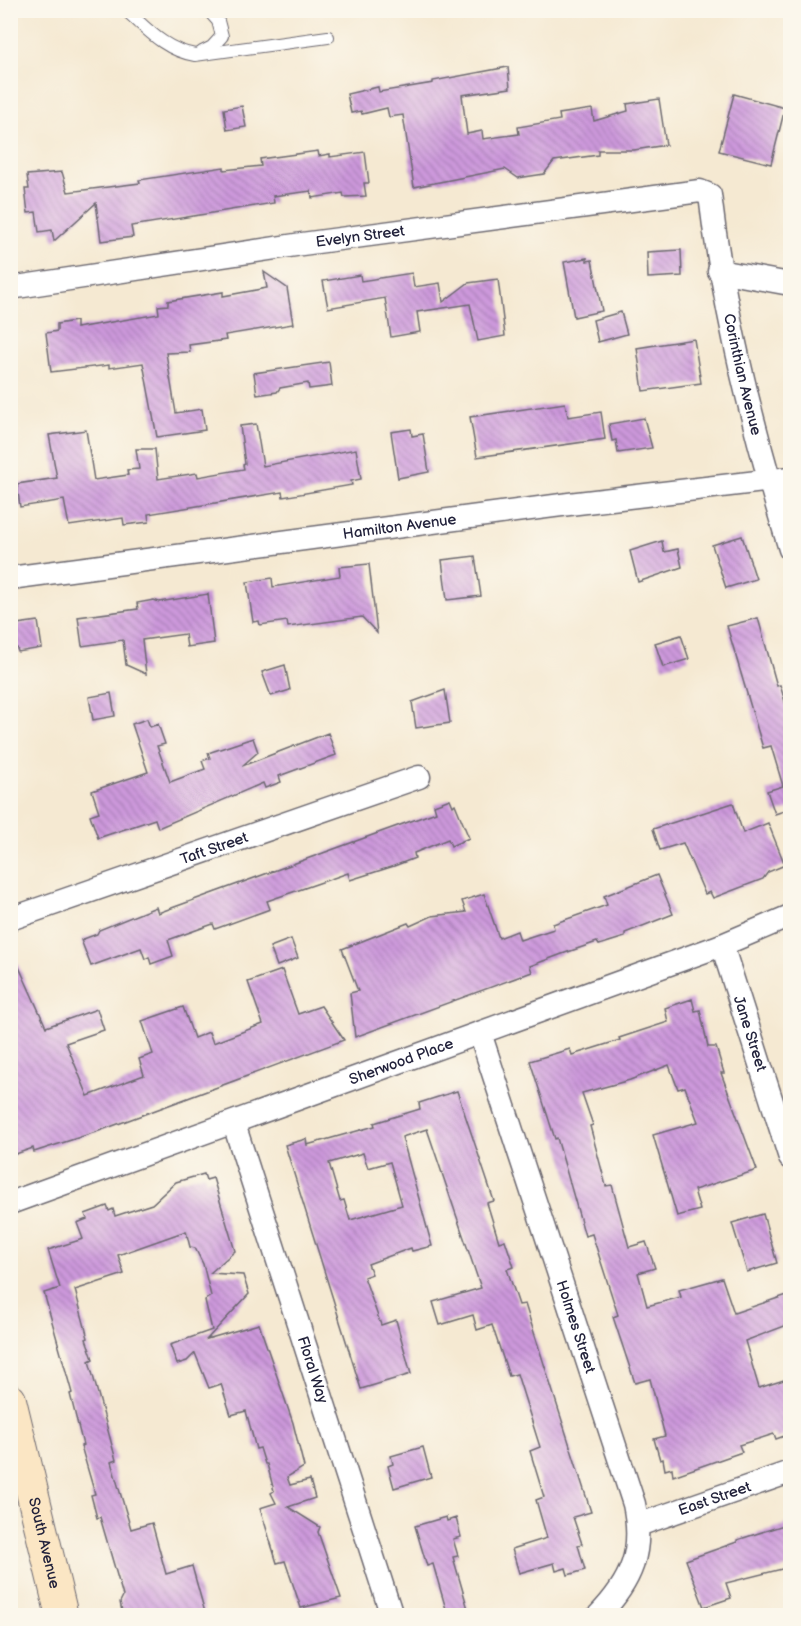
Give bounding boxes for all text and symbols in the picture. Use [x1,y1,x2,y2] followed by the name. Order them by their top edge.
[315,221,406,252] street label: Evelyn Street
[719,312,766,438] street label: Corinthian Avenue
[342,510,458,544] street label: Hamilton Avenue
[178,828,251,869] street label: Taft Street
[729,994,771,1074] street label: Jane Street
[347,1034,456,1089] street label: Sherwood Place
[552,1278,600,1376] street label: Holmes Street
[293,1334,332,1406] street label: Floral Way
[676,1477,754,1520] street label: East Street
[24,1496,64,1591] street label: South Avenue

